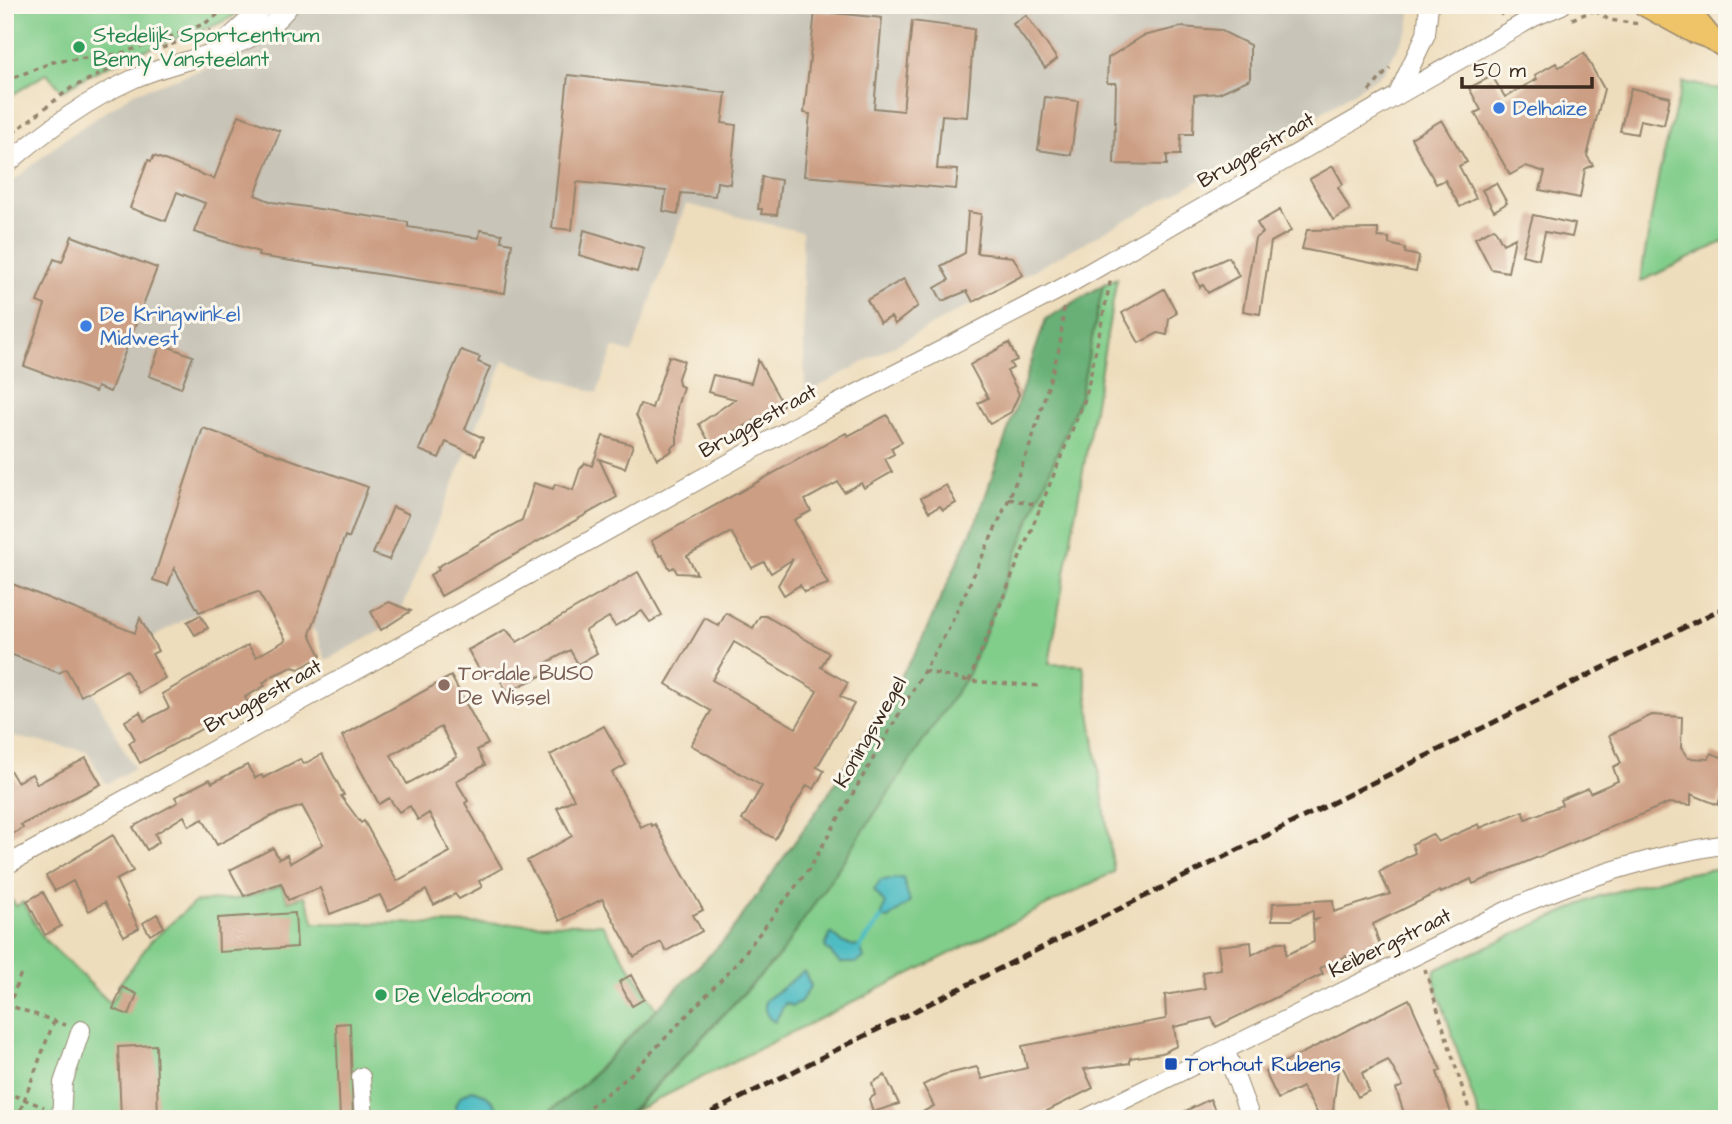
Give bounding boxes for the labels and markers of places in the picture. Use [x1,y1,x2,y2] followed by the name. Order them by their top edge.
[93,21,320,76] place label: Stedelijk Sportcentrum Benny Vansteelant
[71,39,87,55] marker: Stedelijk Sportcentrum Benny Vansteelant
[1513,94,1587,123] place label: Delhaize
[1491,100,1507,116] marker: Delhaize
[100,300,240,353] place label: De Kringwinkel Midwest
[78,318,94,334] marker: De Kringwinkel Midwest
[458,659,593,712] place label: Tordale BUSO De Wissel
[436,677,452,693] marker: Tordale BUSO De Wissel
[395,981,531,1010] place label: De Velodroom
[373,987,389,1003] marker: De Velodroom
[1185,1050,1341,1079] place label: Torhout Rubens
[1163,1056,1179,1072] marker: Torhout Rubens

